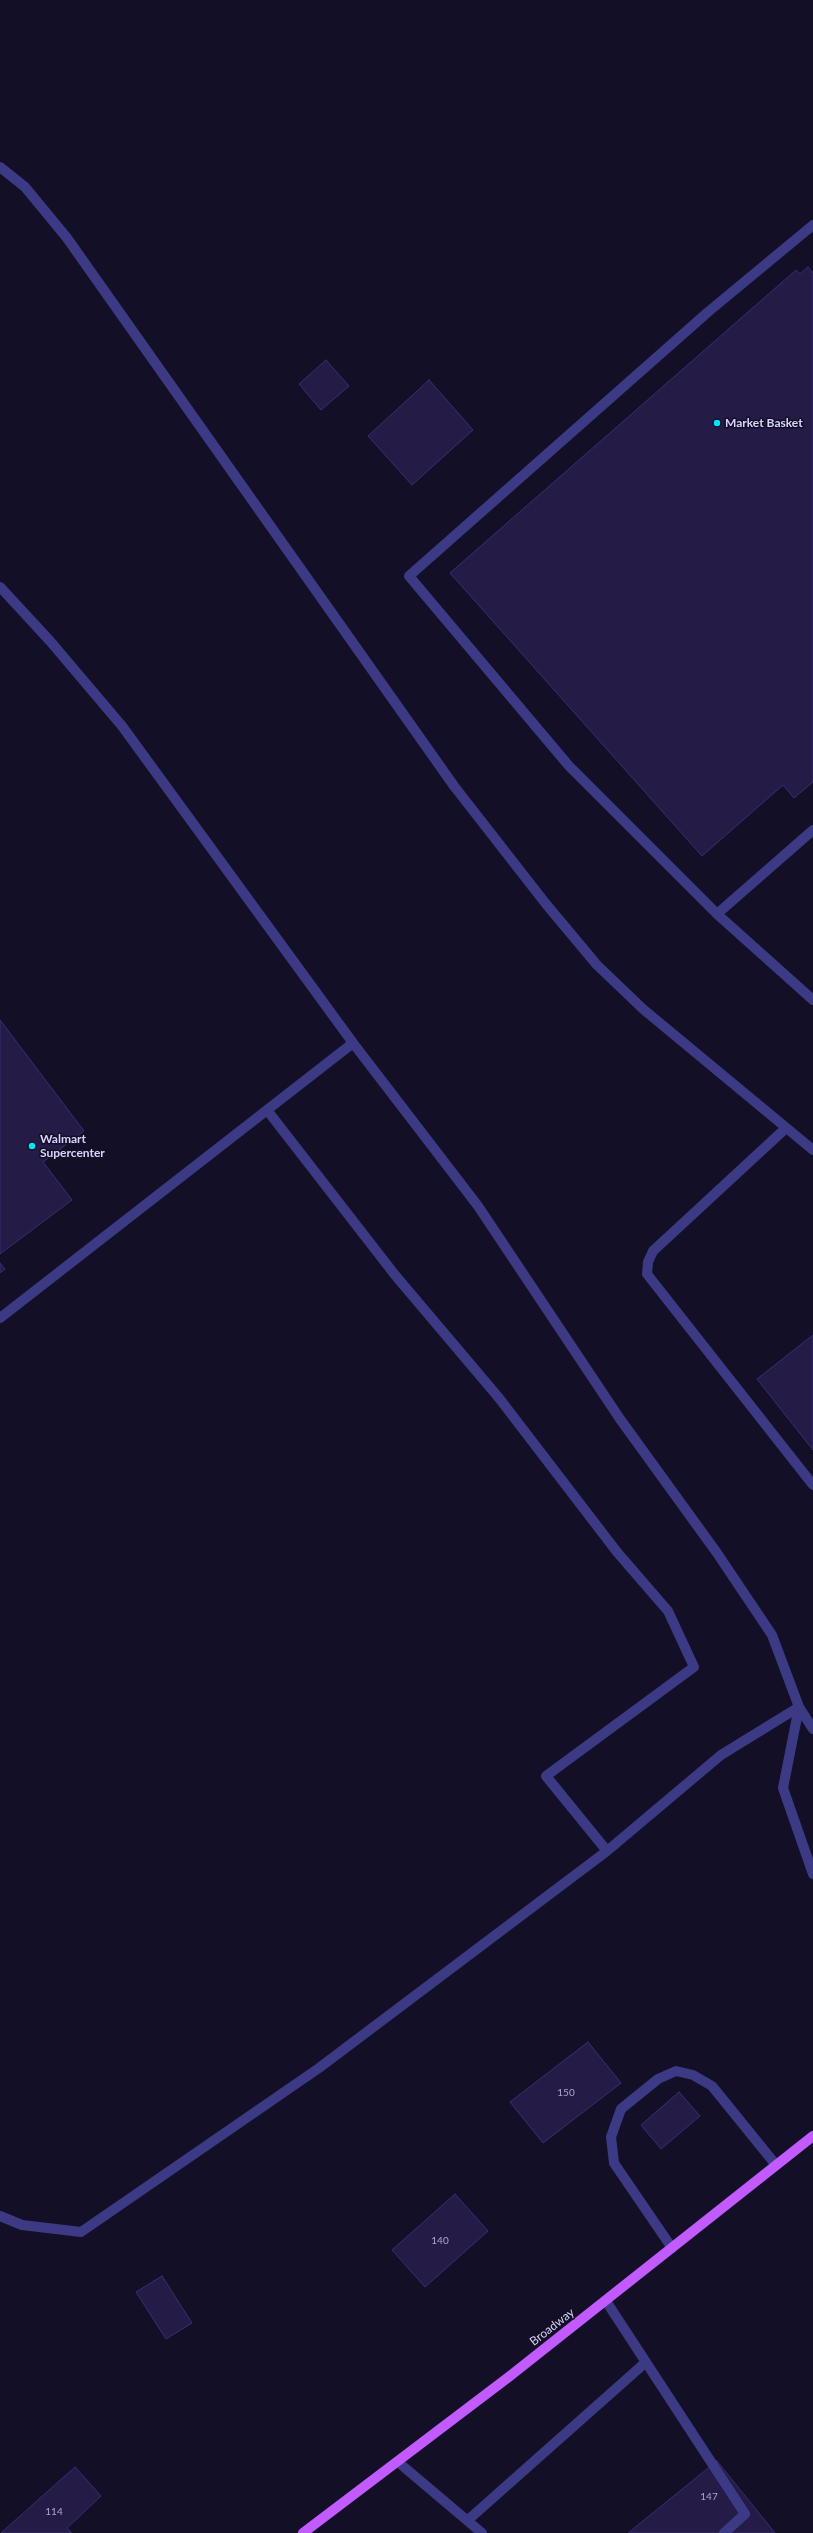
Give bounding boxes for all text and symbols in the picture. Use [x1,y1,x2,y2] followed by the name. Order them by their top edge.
[725,416,803,430] place label: Market Basket
[712,418,722,428] marker: Market Basket
[40,1132,105,1160] place label: Walmart Supercenter
[27,1141,37,1151] marker: Walmart Supercenter
[557,2087,575,2099] house number: 150
[431,2235,449,2247] house number: 140
[527,2305,577,2349] street label: Broadway
[700,2491,718,2503] house number: 147
[45,2506,63,2518] house number: 114

